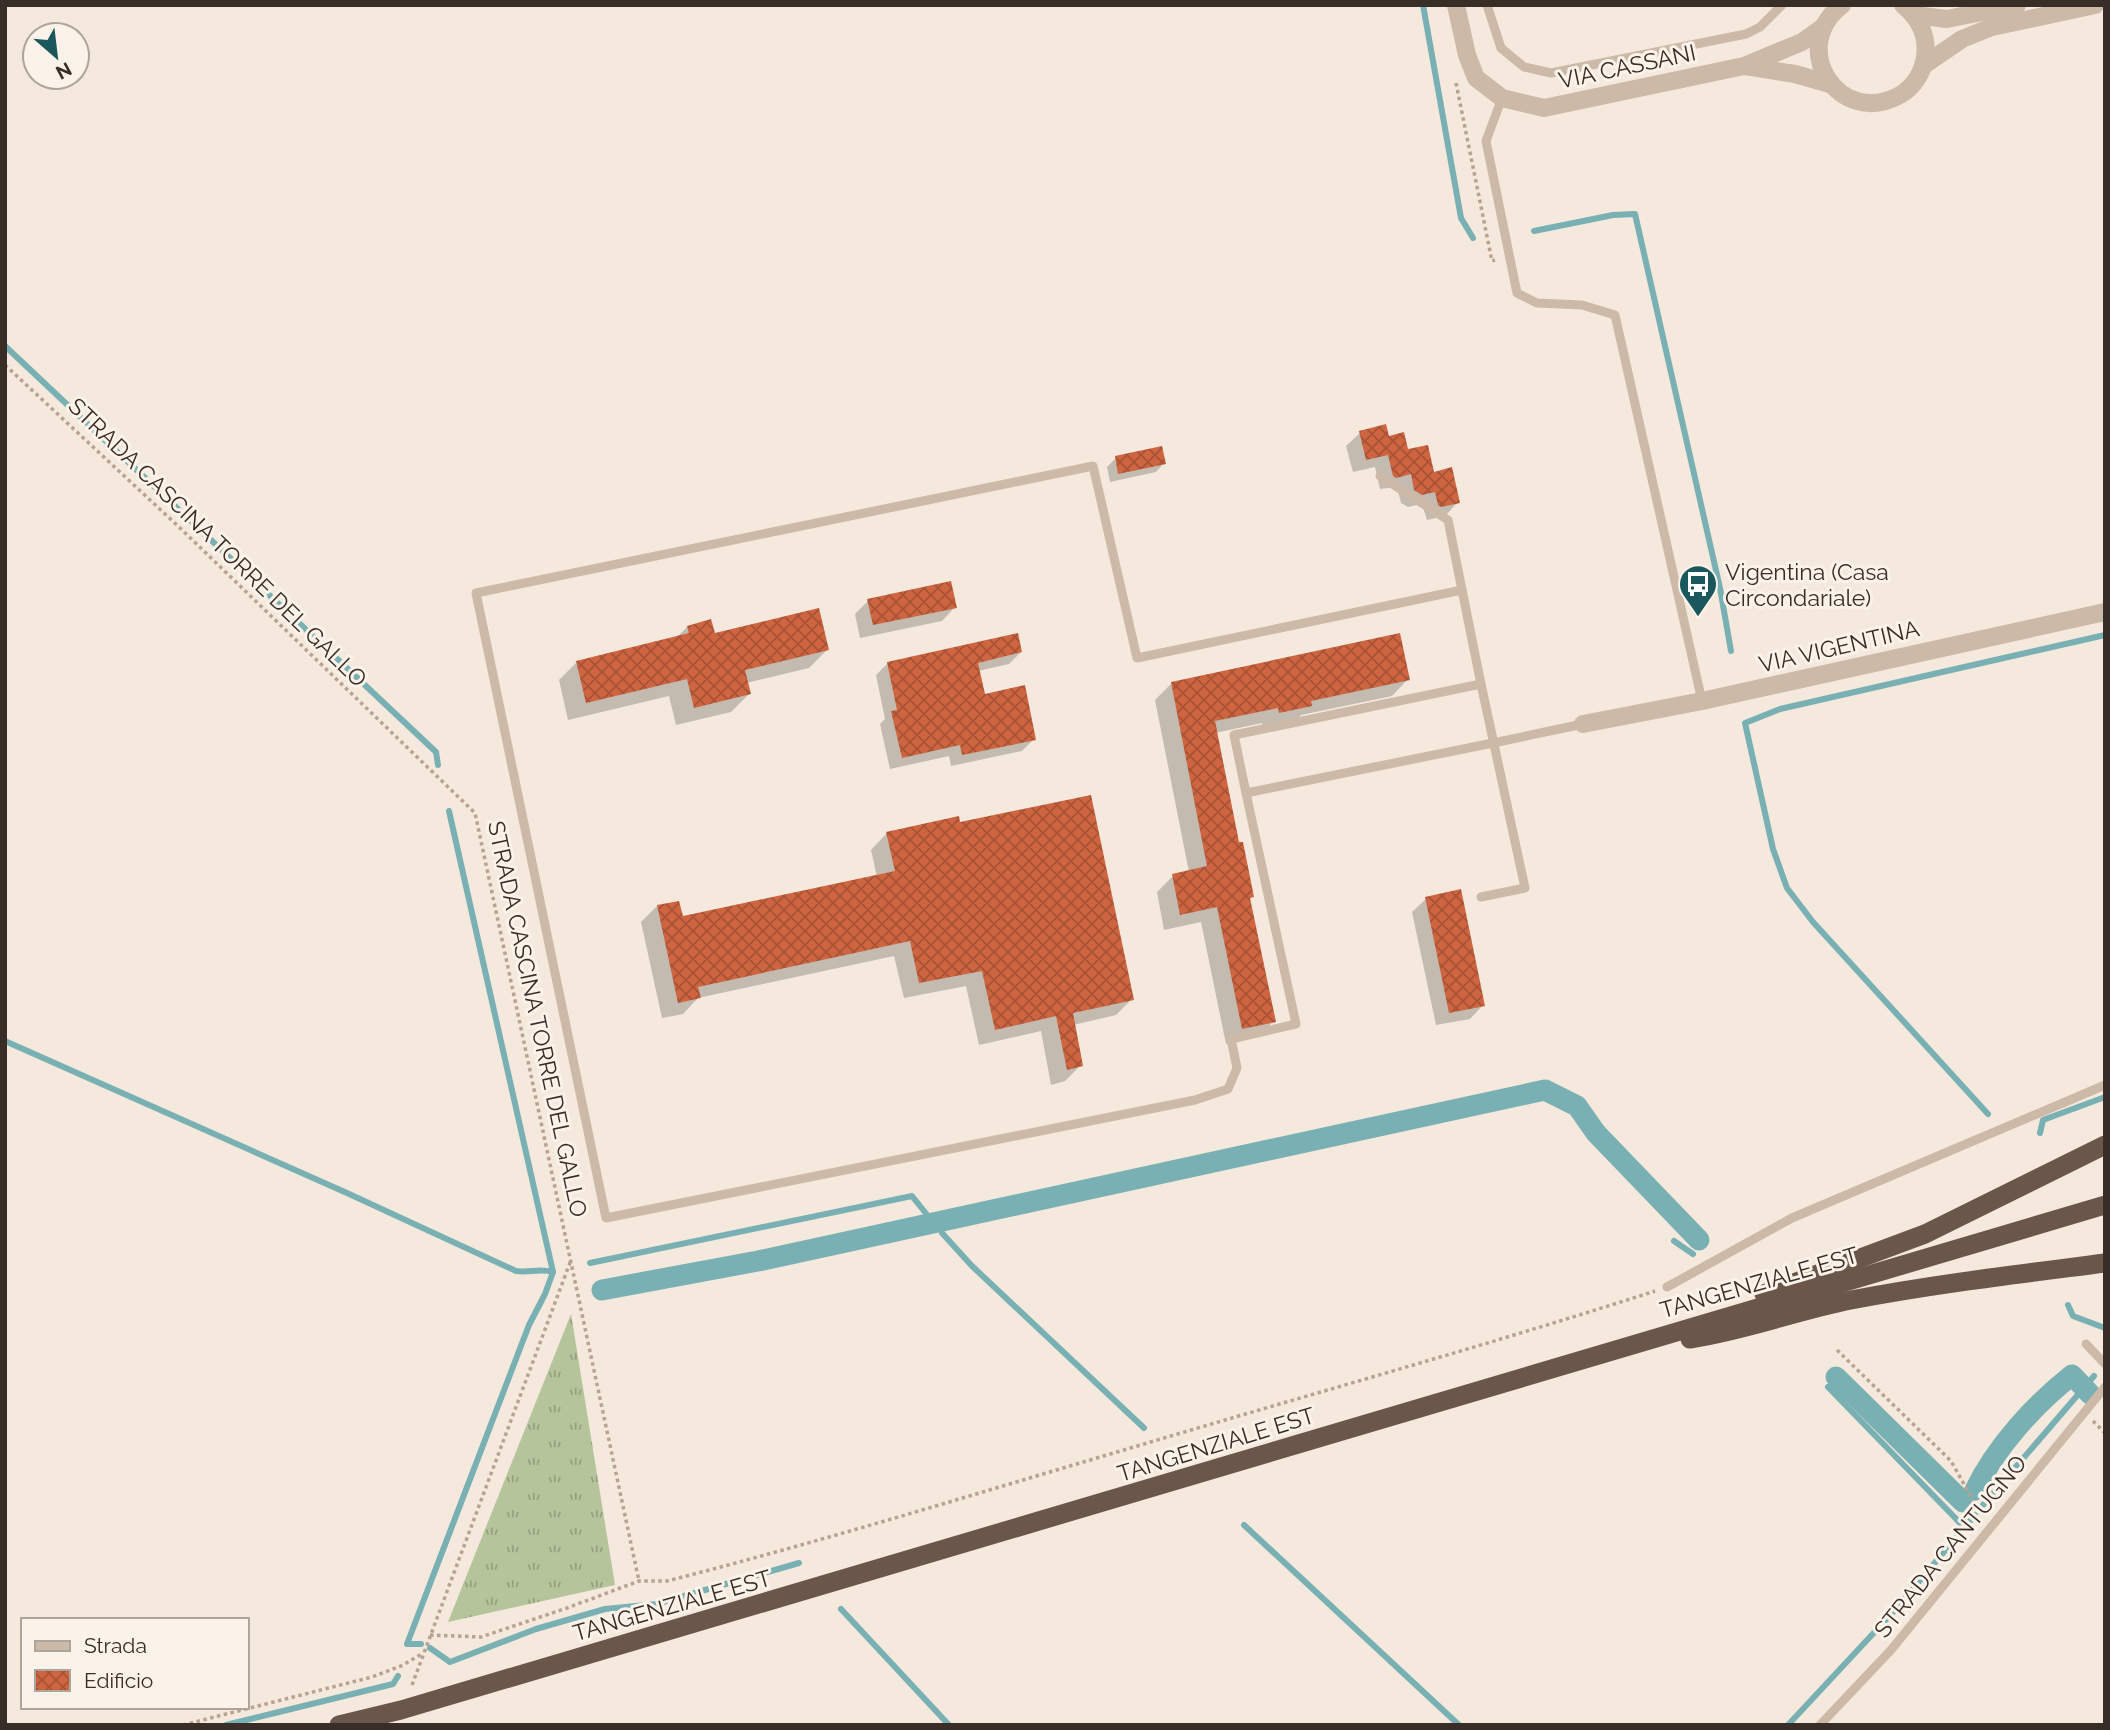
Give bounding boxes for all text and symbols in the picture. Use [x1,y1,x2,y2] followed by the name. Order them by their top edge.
[21,21,91,91] north arrow
[1556,38,1698,94] street label: VIA CASSANI
[52,58,76,84] text: N
[63,392,373,692] street label: STRADA CASCINA TORRE DEL GALLO
[1725,558,1889,611] place label: Vigentina (Casa Circondariale)
[1677,563,1719,618] bus stop icon: Vigentina (Casa Circondariale)
[1756,614,1922,678] street label: VIA VIGENTINA
[483,818,593,1220] street label: STRADA CASCINA TORRE DEL GALLO
[1657,1241,1861,1323] street label: TANGENZIALE EST
[1114,1401,1318,1487] street label: TANGENZIALE EST
[1868,1449,2032,1643] street label: STRADA CANTUGNO
[570,1564,774,1646] street label: TANGENZIALE EST
[21,1618,248,1709] legend
[84,1633,147,1658] text: Strada
[84,1668,153,1693] text: Edificio

